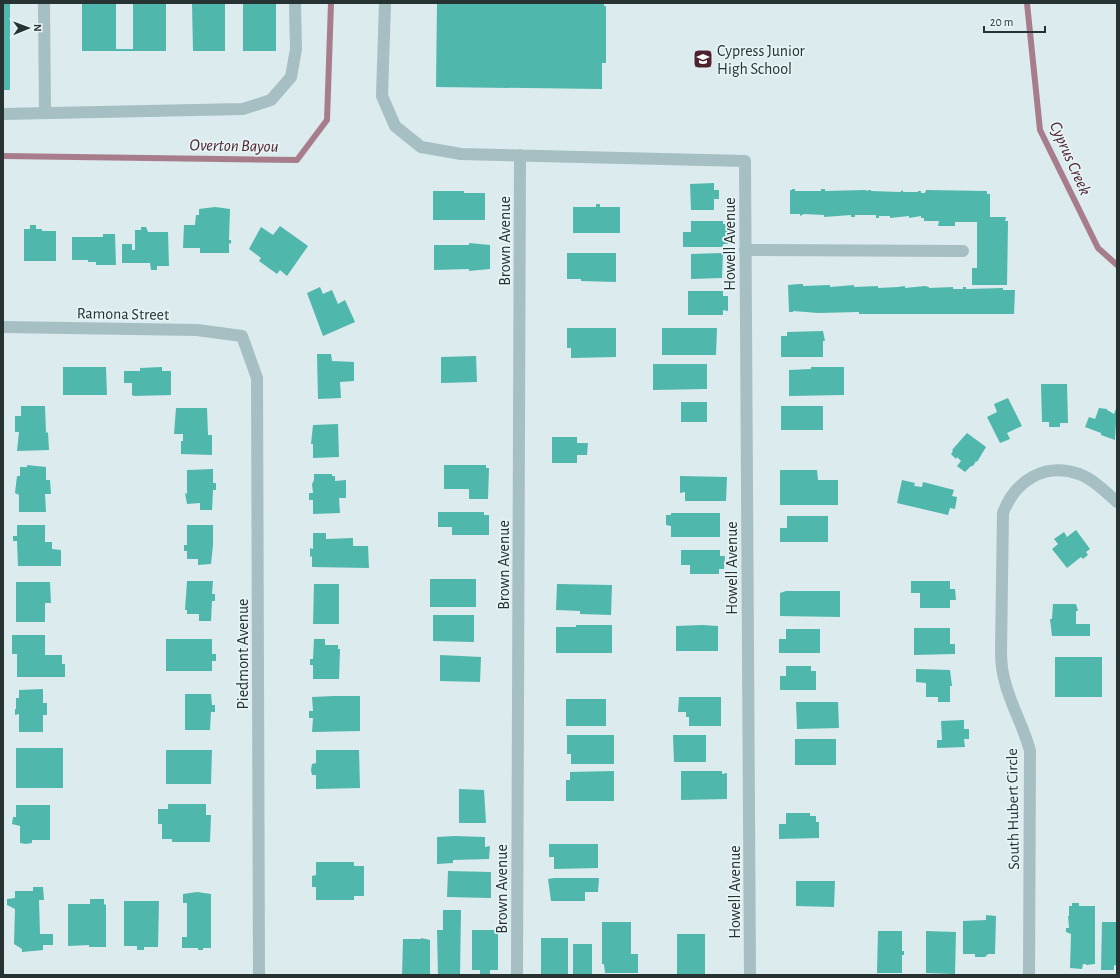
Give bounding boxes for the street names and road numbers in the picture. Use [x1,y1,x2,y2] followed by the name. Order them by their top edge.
[497,196,513,286] street label: Brown Avenue
[722,197,738,291] street label: Howell Avenue
[77,305,169,323] street label: Ramona Street
[496,520,512,610] street label: Brown Avenue
[724,521,740,615] street label: Howell Avenue
[235,599,251,710] street label: Piedmont Avenue
[1004,748,1022,870] street label: South Hubert Circle
[494,844,510,934] street label: Brown Avenue
[727,845,743,939] street label: Howell Avenue

